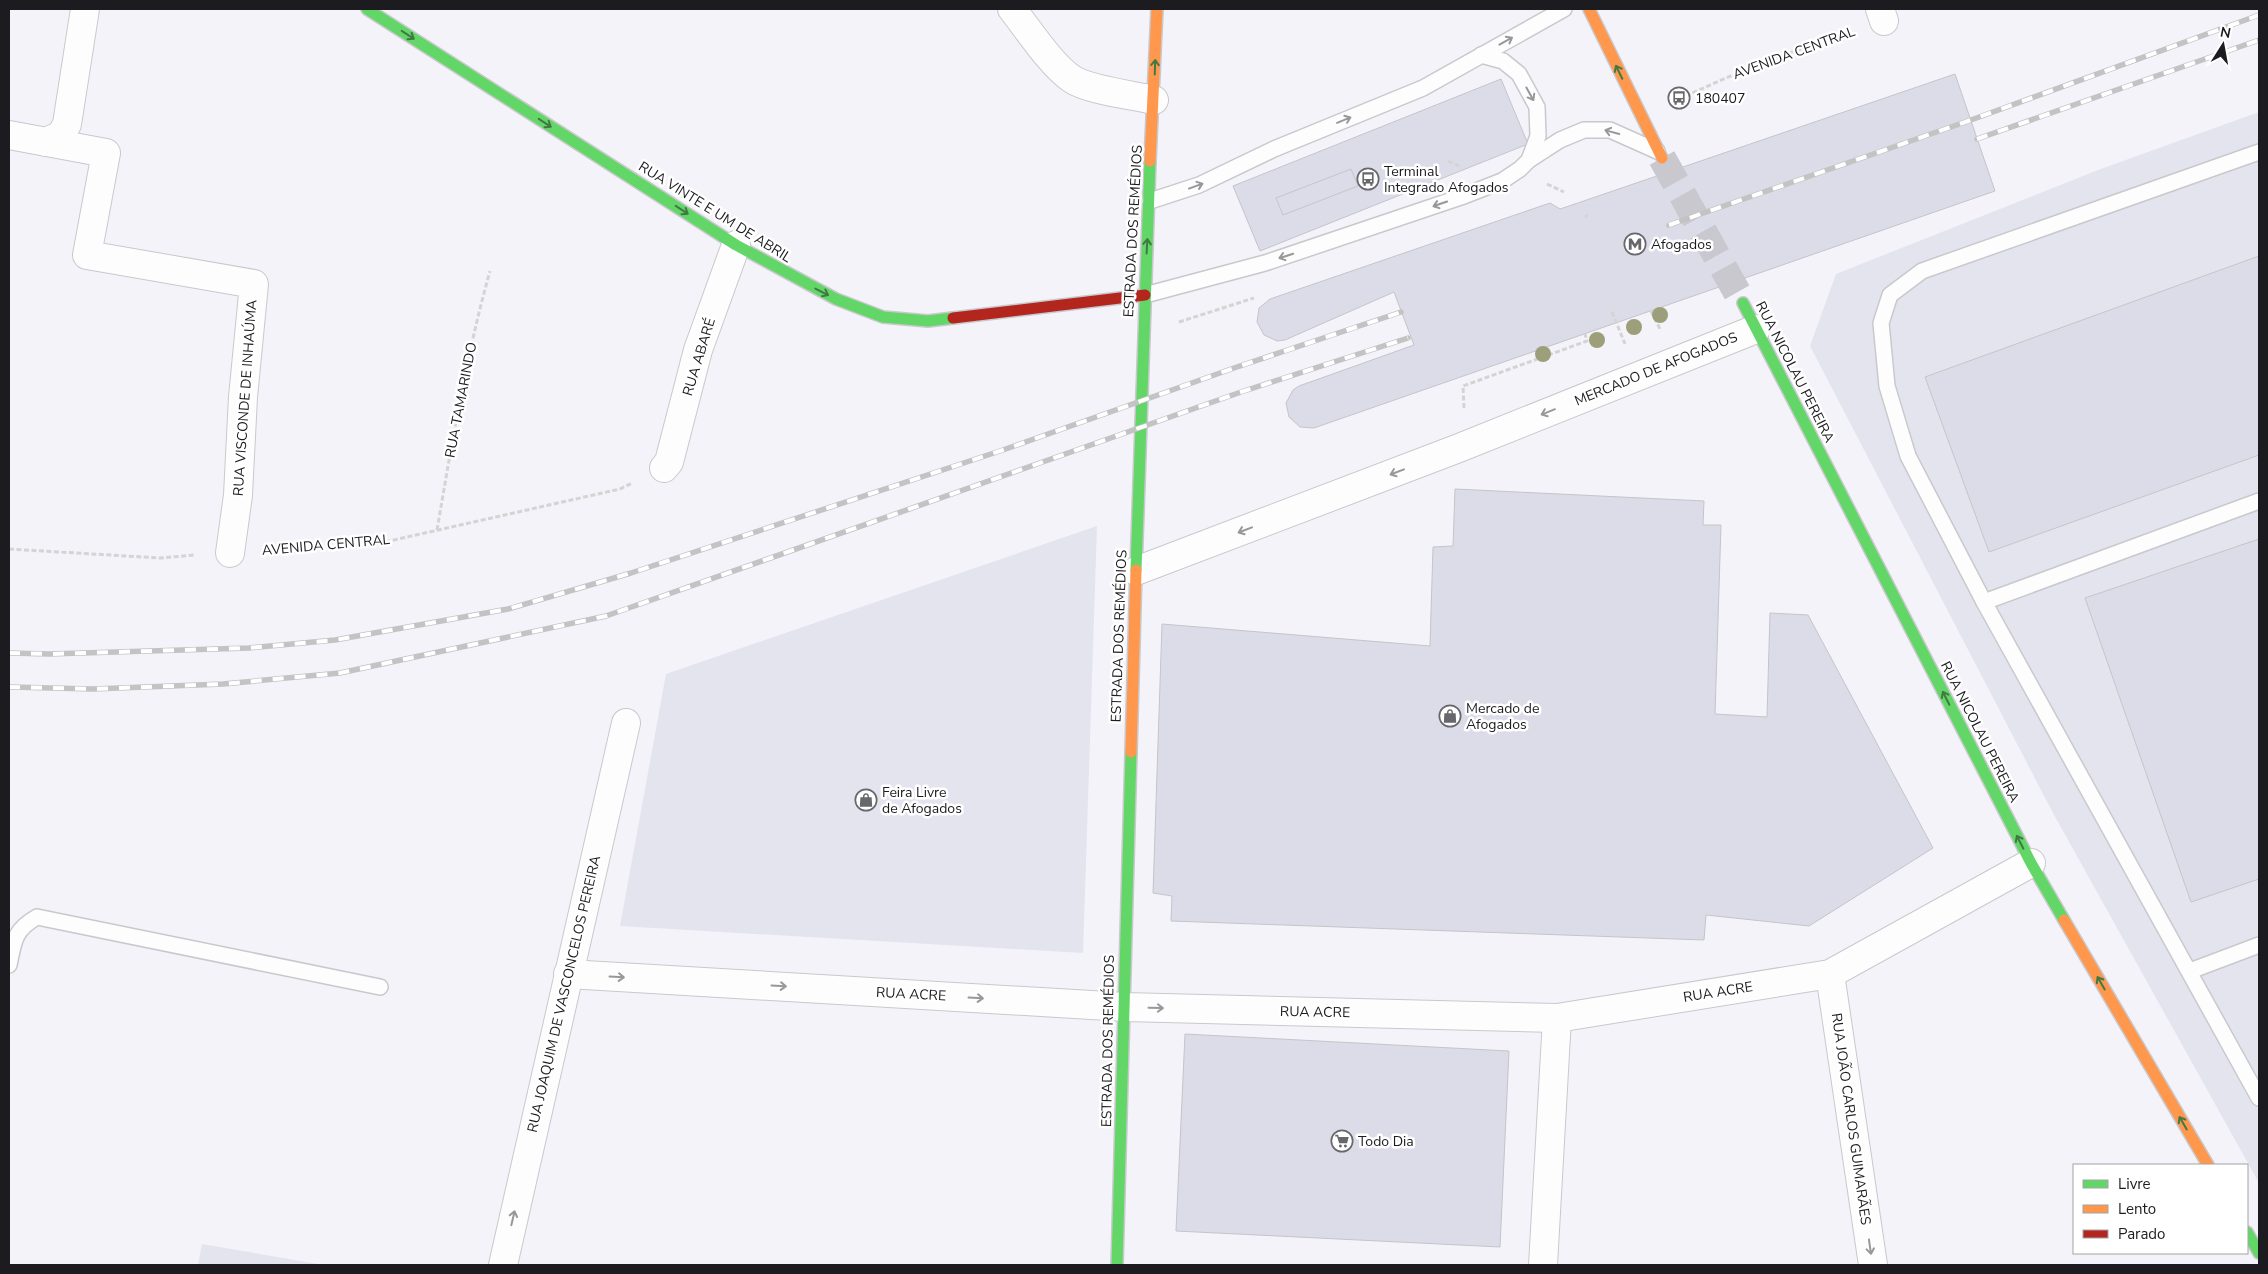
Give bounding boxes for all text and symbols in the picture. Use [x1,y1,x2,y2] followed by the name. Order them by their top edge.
[2198,20,2248,70] north arrow
[1730,22,1858,84] street label: AVENIDA CENTRAL
[2218,22,2232,43] text: N
[401,30,415,40] one-way arrow
[1498,36,1513,46] one-way arrow
[1150,59,1160,75] one-way arrow
[1614,64,1624,79] one-way arrow
[1526,86,1535,101] one-way arrow
[1667,86,1691,110] bus stop icon: 180407
[1695,89,1745,108] place label: 180407
[1336,115,1351,124] one-way arrow
[537,118,551,128] one-way arrow
[1604,127,1620,137] one-way arrow
[1119,144,1147,318] street label: ESTRADA DOS REMÉDIOS
[635,157,795,267] street label: RUA VINTE E UM DE ABRIL
[1384,162,1509,197] place label: Terminal Integrado Afogados
[1356,167,1380,191] bus stop icon: Terminal Integrado Afogados
[1188,181,1203,190] one-way arrow
[1433,200,1448,209] one-way arrow
[674,206,688,216] one-way arrow
[1623,232,1647,256] metro station icon: Afogados
[1651,235,1712,254] place label: Afogados
[1143,239,1152,255] one-way arrow
[1278,252,1294,262] one-way arrow
[814,288,829,297] one-way arrow
[1751,298,1839,446] street label: RUA NICOLAU PEREIRA
[229,299,261,497] street label: RUA VISCONDE DE INHAÚMA
[678,316,720,398] street label: RUA ABARÉ
[1572,327,1741,410] street label: MERCADO DE AFOGADOS
[440,341,482,459] street label: RUA TAMARINDO
[1541,408,1556,417] one-way arrow
[1390,468,1405,477] one-way arrow
[1238,526,1253,535] one-way arrow
[261,530,391,560] street label: AVENIDA CENTRAL
[1106,549,1132,723] street label: ESTRADA DOS REMÉDIOS
[1936,658,2024,806] street label: RUA NICOLAU PEREIRA
[1941,690,1951,705] one-way arrow
[1466,699,1539,734] place label: Mercado de Afogados
[1438,704,1462,728] shop icon: Mercado de Afogados
[882,783,962,818] place label: Feira Livre de Afogados
[854,788,878,812] shop icon: Feira Livre de Afogados
[2015,835,2024,850] one-way arrow
[523,854,605,1134] street label: RUA JOAQUIM DE VASCONCELOS PEREIRA
[1097,954,1119,1127] street label: ESTRADA DOS REMÉDIOS
[609,972,625,981] one-way arrow
[2096,976,2105,991] one-way arrow
[1682,977,1754,1007] street label: RUA ACRE
[771,982,787,991] one-way arrow
[875,983,947,1005] street label: RUA ACRE
[968,994,984,1003] one-way arrow
[1280,1002,1350,1022] street label: RUA ACRE
[1148,1003,1164,1013] one-way arrow
[1827,1012,1875,1227] street label: RUA JOÃO CARLOS GUIMARÃES
[2178,1117,2188,1131] one-way arrow
[1330,1129,1354,1153] supermarket icon: Todo Dia
[1358,1132,1414,1151] place label: Todo Dia
[2073,1164,2248,1254] legend
[2118,1174,2151,1194] text: Livre
[2118,1199,2156,1219] text: Lento
[509,1210,519,1226] one-way arrow
[2118,1224,2165,1244] text: Parado
[1866,1239,1876,1255] one-way arrow

